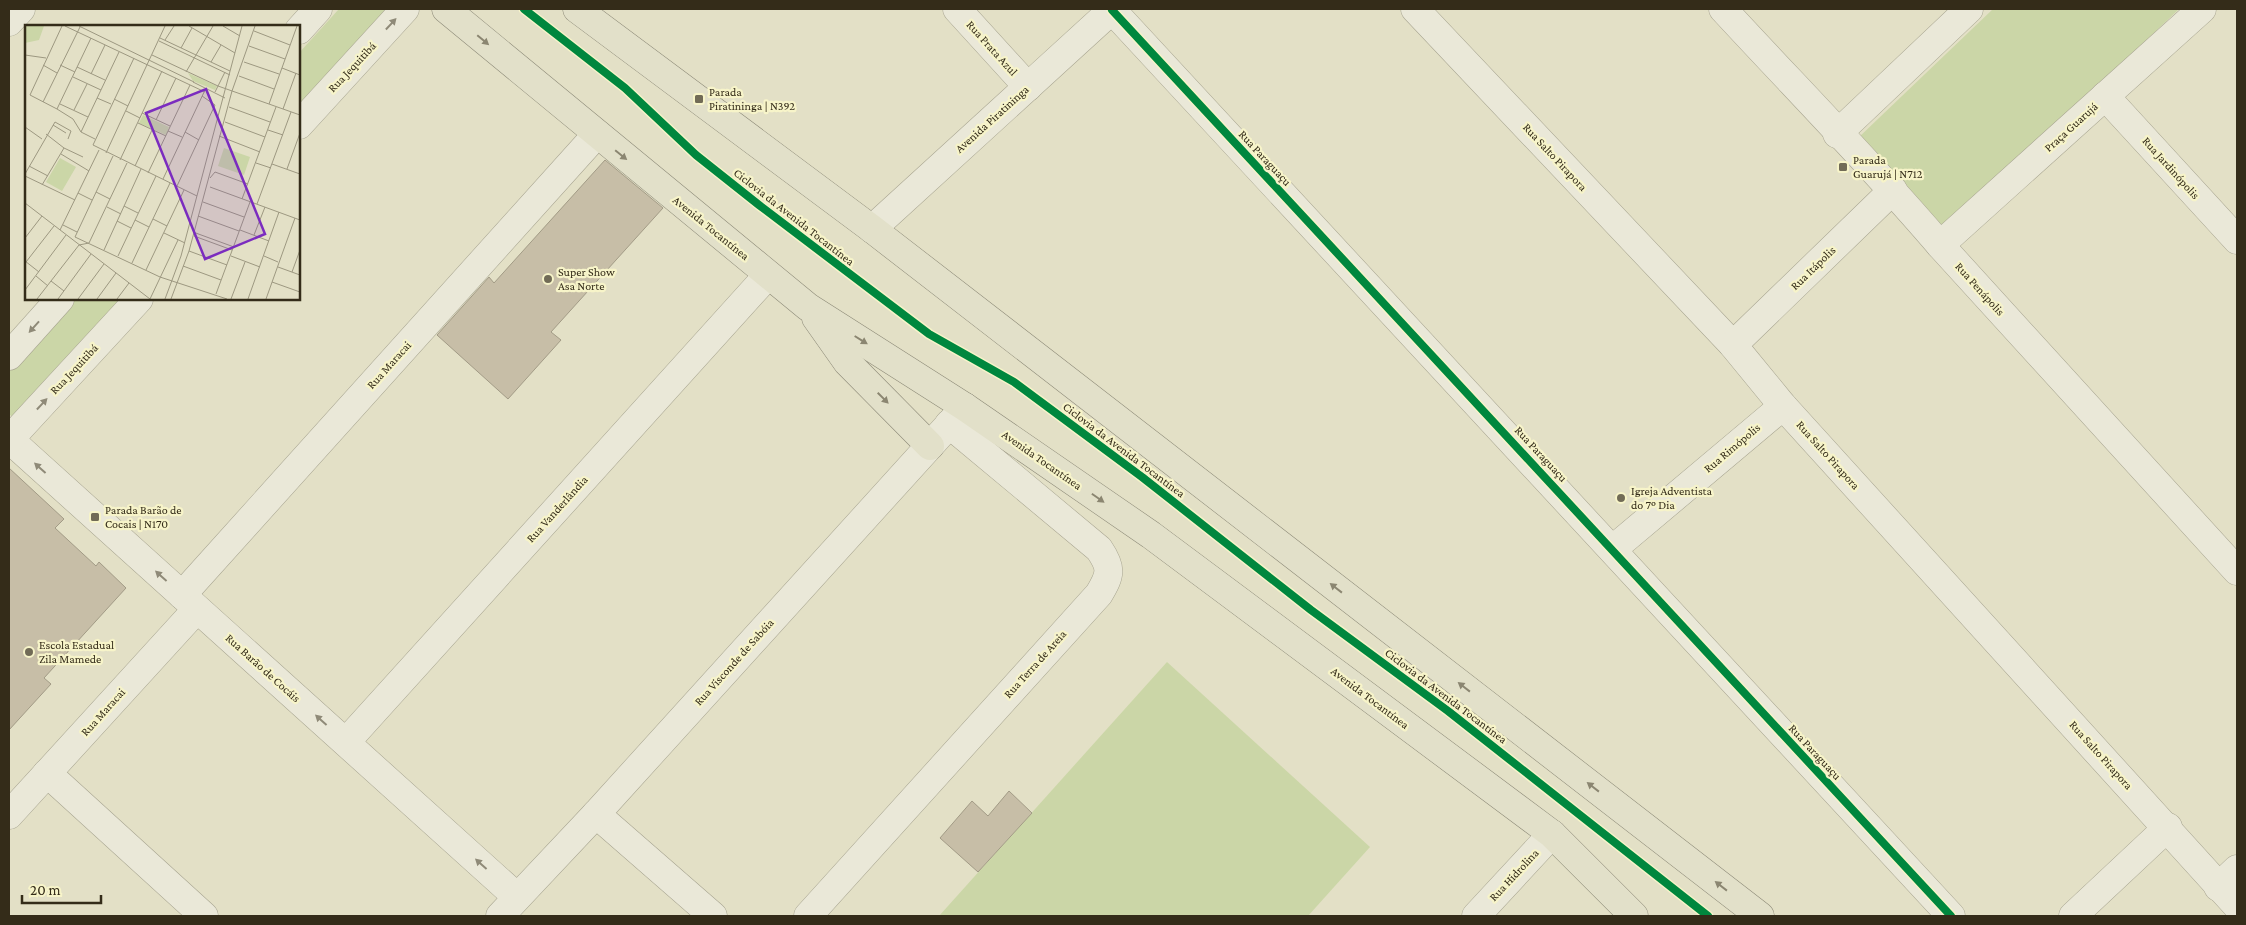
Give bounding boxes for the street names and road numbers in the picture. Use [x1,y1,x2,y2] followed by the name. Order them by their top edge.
[964,18,1020,78] street label: Rua Prata Azul
[325,39,379,95] street label: Rua Jequitibá
[952,82,1032,156] street label: Avenida Piratininga
[2041,99,2101,155] street label: Praça Guarujá
[1520,120,1590,194] street label: Rua Salto Pirapora
[1236,127,1295,189] street label: Rua Paraguaçu
[2139,134,2203,202] street label: Rua Jardinópolis
[731,166,857,269] street label: Ciclovia da Avenida Tocantínea
[670,193,752,263] street label: Avenida Tocantínea
[1788,243,1839,293] street label: Rua Itápolis
[1952,259,2008,319] street label: Rua Penápolis
[364,338,414,392] street label: Rua Maracai
[47,341,101,397] street label: Rua Jequitibá
[1060,400,1188,501] street label: Ciclovia da Avenida Tocantínea
[1793,418,1863,493] street label: Rua Salto Pirapora
[1701,420,1763,476] street label: Rua Rimópolis
[1512,423,1571,485] street label: Rua Paraguaçu
[999,427,1085,493] street label: Avenida Tocantínea
[523,472,591,545] street label: Rua Vanderlândia
[691,615,777,708] street label: Rua Visconde de Sabóia
[1001,627,1070,701] street label: Rua Terra de Areia
[223,631,303,705] street label: Rua Barão de Cocáis
[1382,646,1510,747] street label: Ciclovia da Avenida Tocantínea
[1328,664,1412,732] street label: Avenida Tocantínea
[78,685,128,739] street label: Rua Maracai
[2066,718,2136,793] street label: Rua Salto Pirapora
[1786,721,1845,783] street label: Rua Paraguaçu
[1486,846,1542,904] street label: Rua Hidrolina

